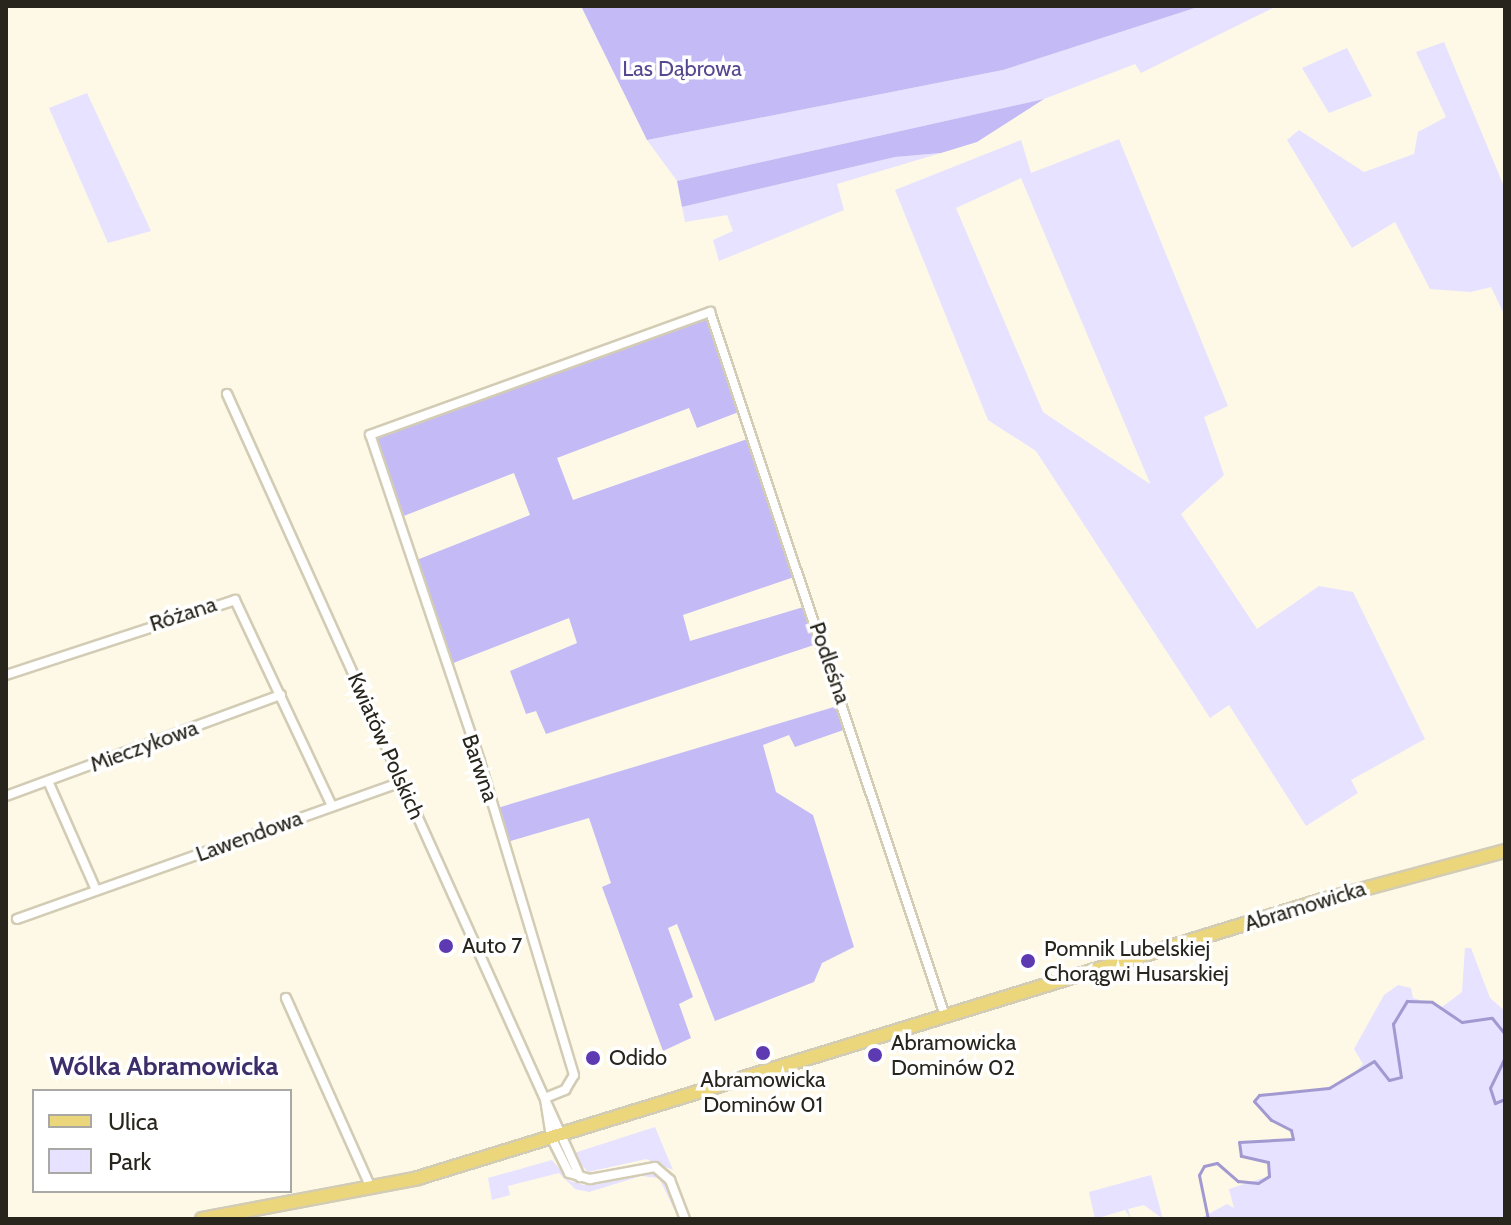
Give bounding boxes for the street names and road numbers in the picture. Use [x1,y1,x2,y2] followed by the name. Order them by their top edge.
[146,591,220,637] street label: Różana
[804,619,856,707] street label: Podleśna
[342,669,430,823] street label: Kwiatów Polskich
[86,714,202,778] street label: Mieczykowa
[456,731,504,805] street label: Barwna
[192,805,306,867] street label: Lawendowa
[1241,875,1369,937] street label: Abramowicka

